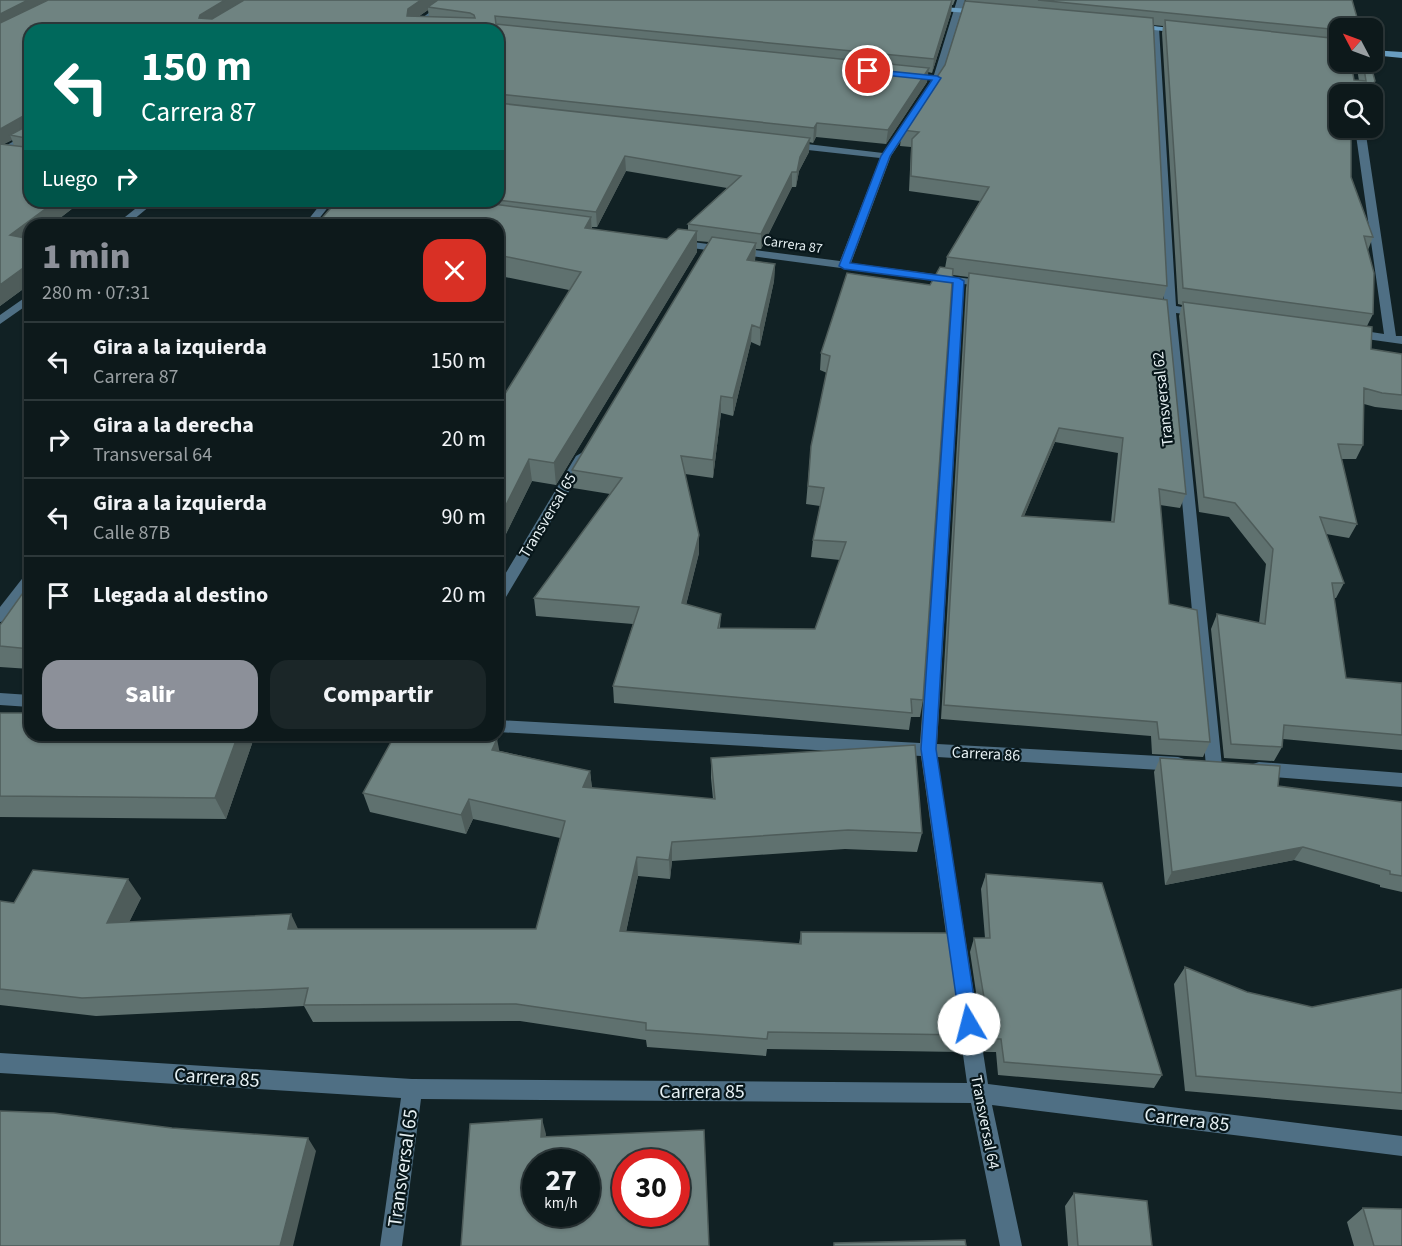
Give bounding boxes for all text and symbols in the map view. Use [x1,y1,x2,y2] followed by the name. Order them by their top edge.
[1329,18,1383,72] north arrow
[1329,18,1383,138] map controls
[141,37,252,97] text: 150 m
[842,45,893,96] pin
[42,48,120,126] icon: left
[851,54,884,87] icon: arrive
[1329,84,1383,138] button: search
[141,93,256,132] text: Carrera 87
[110,162,143,195] icon: right
[42,163,98,195] text: Luego
[42,231,130,282] text: 1 min
[762,231,824,259] street label: Carrera 87
[423,239,486,302] button: close
[42,279,150,307] text: 280 m · 07:31
[93,331,267,363] text: Gira a la izquierda
[42,345,75,378] icon: left
[431,345,486,377] text: 150 m
[1147,350,1179,447] street label: Transversal 62
[93,363,179,391] text: Carrera 87
[93,409,254,441] text: Gira a la derecha
[42,423,75,456] icon: right
[441,423,486,455] text: 20 m
[93,441,212,469] text: Transversal 64
[514,469,582,562] street label: Transversal 65
[93,487,267,519] text: Gira a la izquierda
[42,501,75,534] icon: left
[441,501,486,533] text: 90 m
[93,519,170,547] text: Calle 87B
[42,579,75,612] icon: arrive
[93,579,268,611] text: Llegada al destino
[441,579,486,611] text: 20 m
[42,660,258,729] button: Salir
[270,660,486,729] button: Compartir
[951,741,1021,767] street label: Carrera 86
[937,992,1001,1056] position arrow
[173,1061,261,1095] street label: Carrera 85
[965,1073,1005,1171] street label: Transversal 64
[659,1078,745,1106] street label: Carrera 85
[1143,1101,1231,1139] street label: Carrera 85
[381,1107,425,1229] street label: Transversal 65
[612,1149,690,1227] speed limit sign: 30
[545,1159,577,1202] text: 27
[544,1193,578,1214] text: km/h

